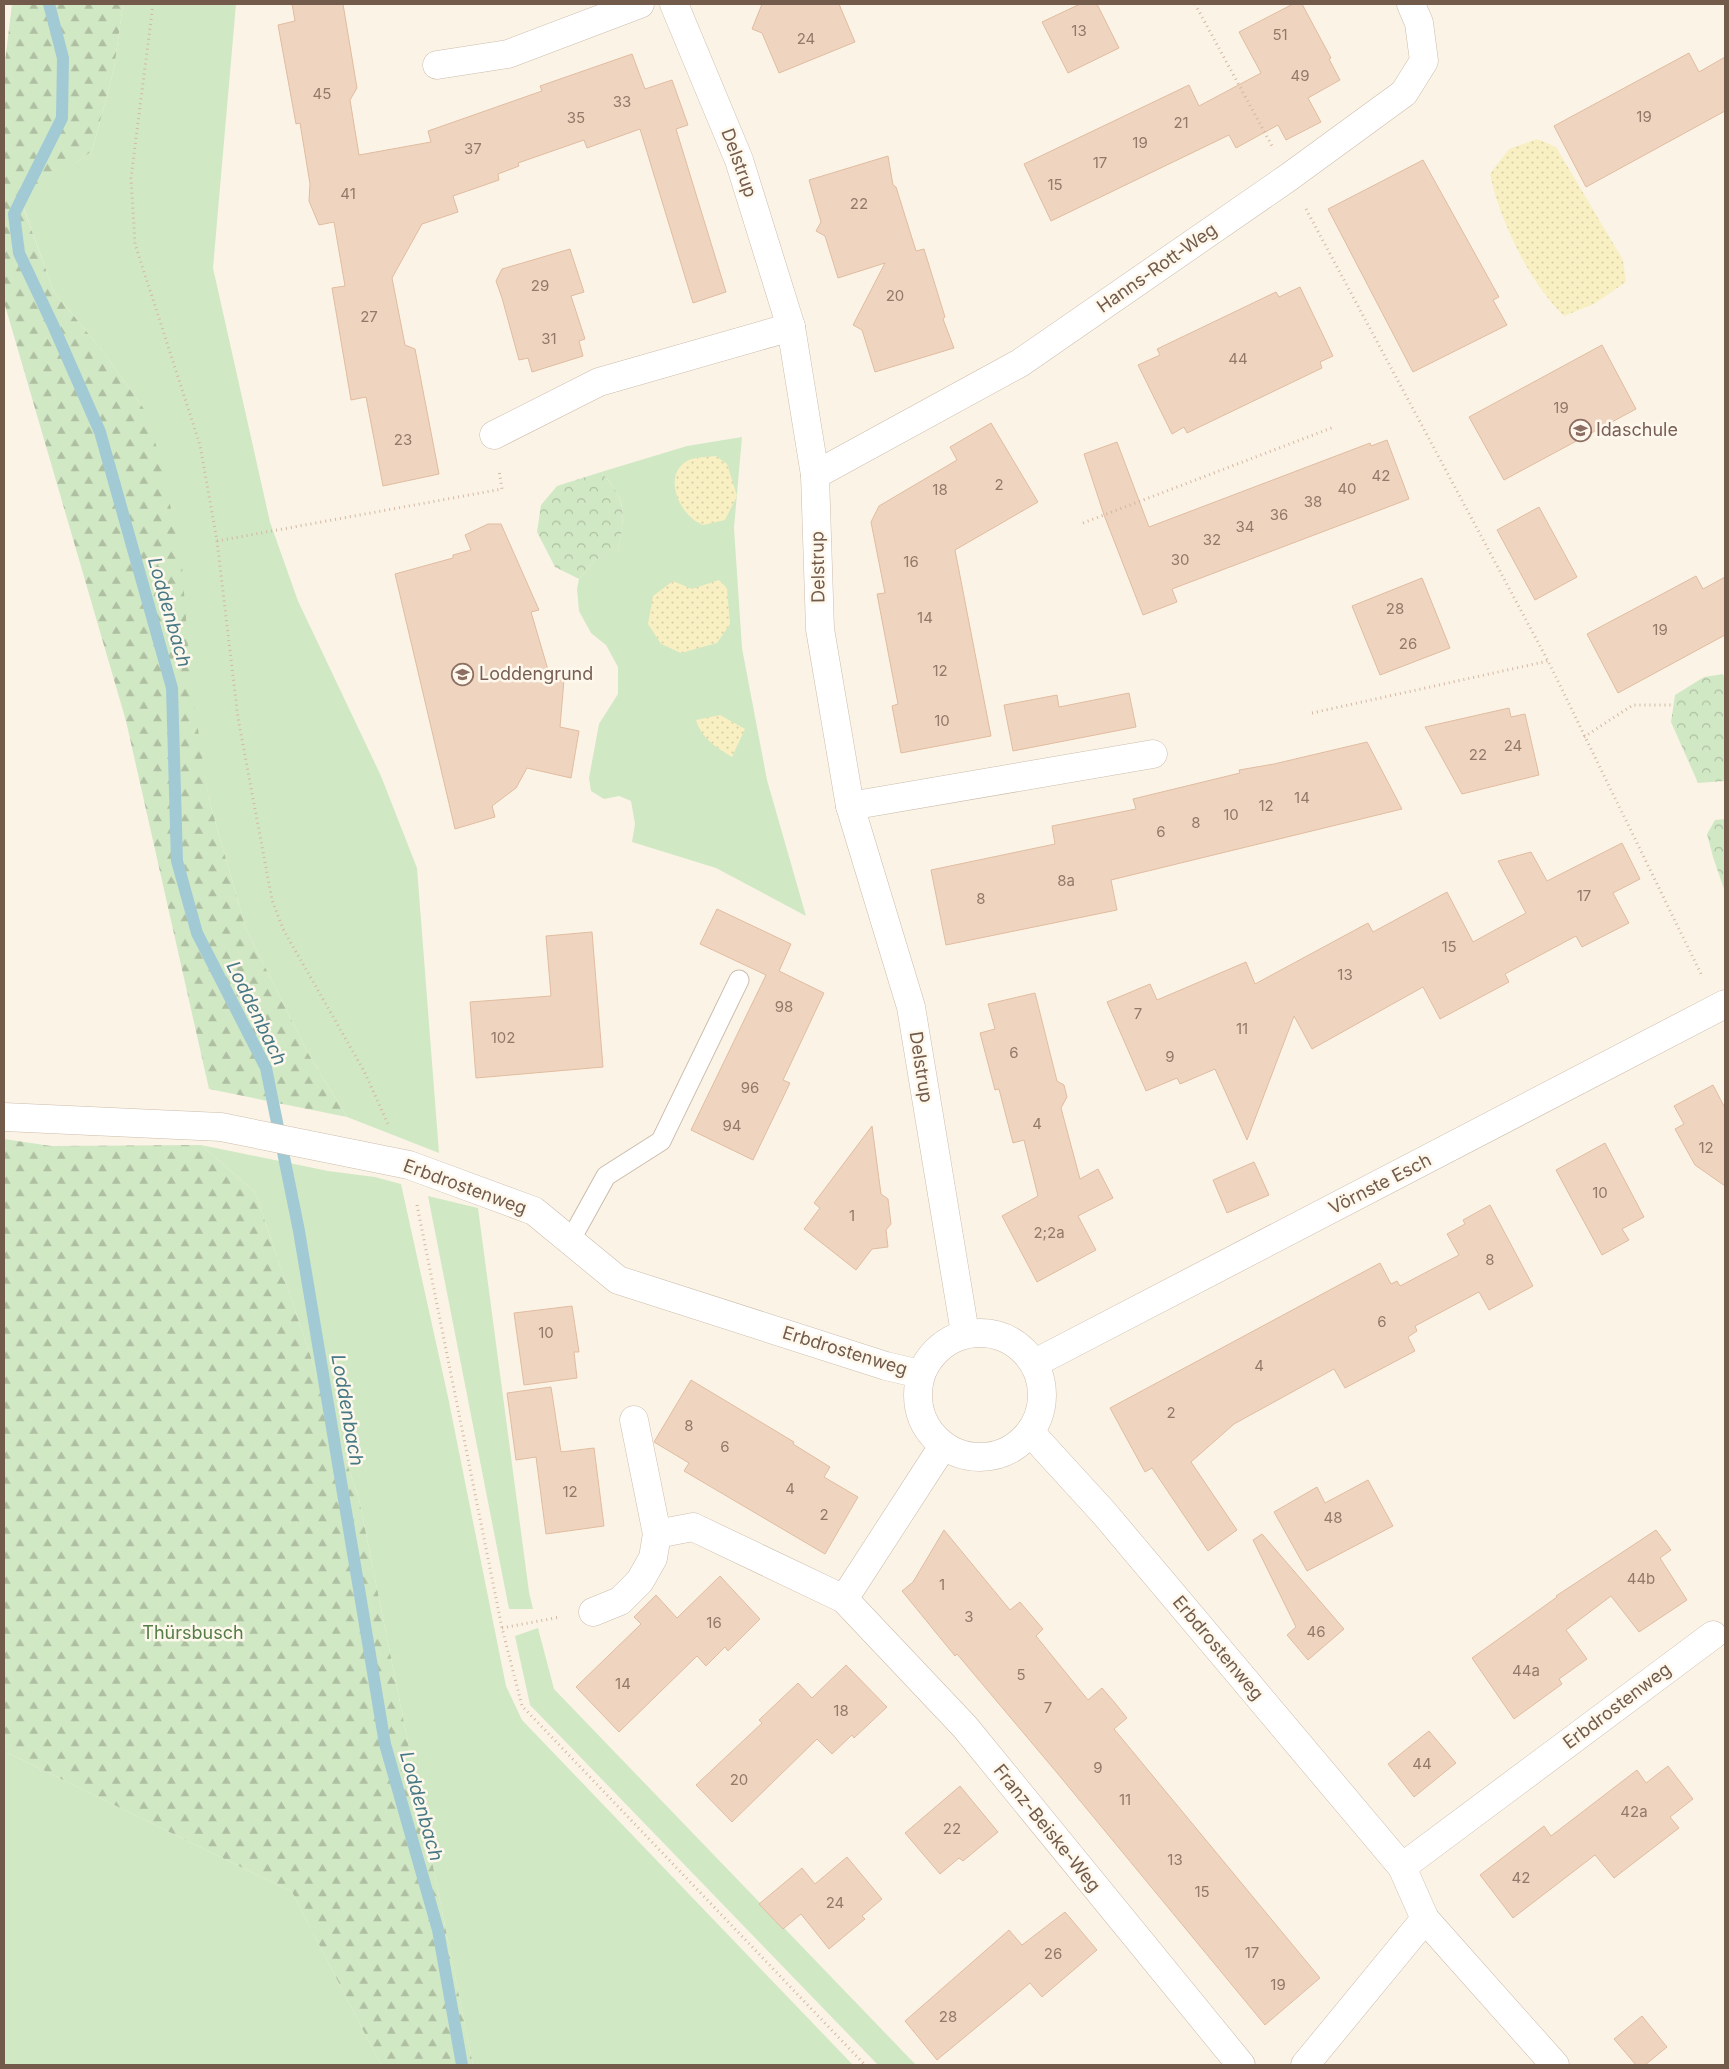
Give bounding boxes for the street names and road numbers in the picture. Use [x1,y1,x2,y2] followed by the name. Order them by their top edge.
[717,126,762,200] street label: Delstrup
[1093,218,1221,317] street label: Hanns-Rott-Weg
[806,531,829,603] street label: Delstrup
[906,1030,937,1104] street label: Delstrup
[1325,1149,1434,1218] street label: Vörnste Esch
[401,1155,530,1219] street label: Erbdrostenweg
[780,1322,910,1379] street label: Erbdrostenweg
[1169,1591,1268,1704] street label: Erbdrostenweg
[1559,1658,1675,1753] street label: Erbdrostenweg
[990,1760,1105,1896] street label: Franz-Beiske-Weg

